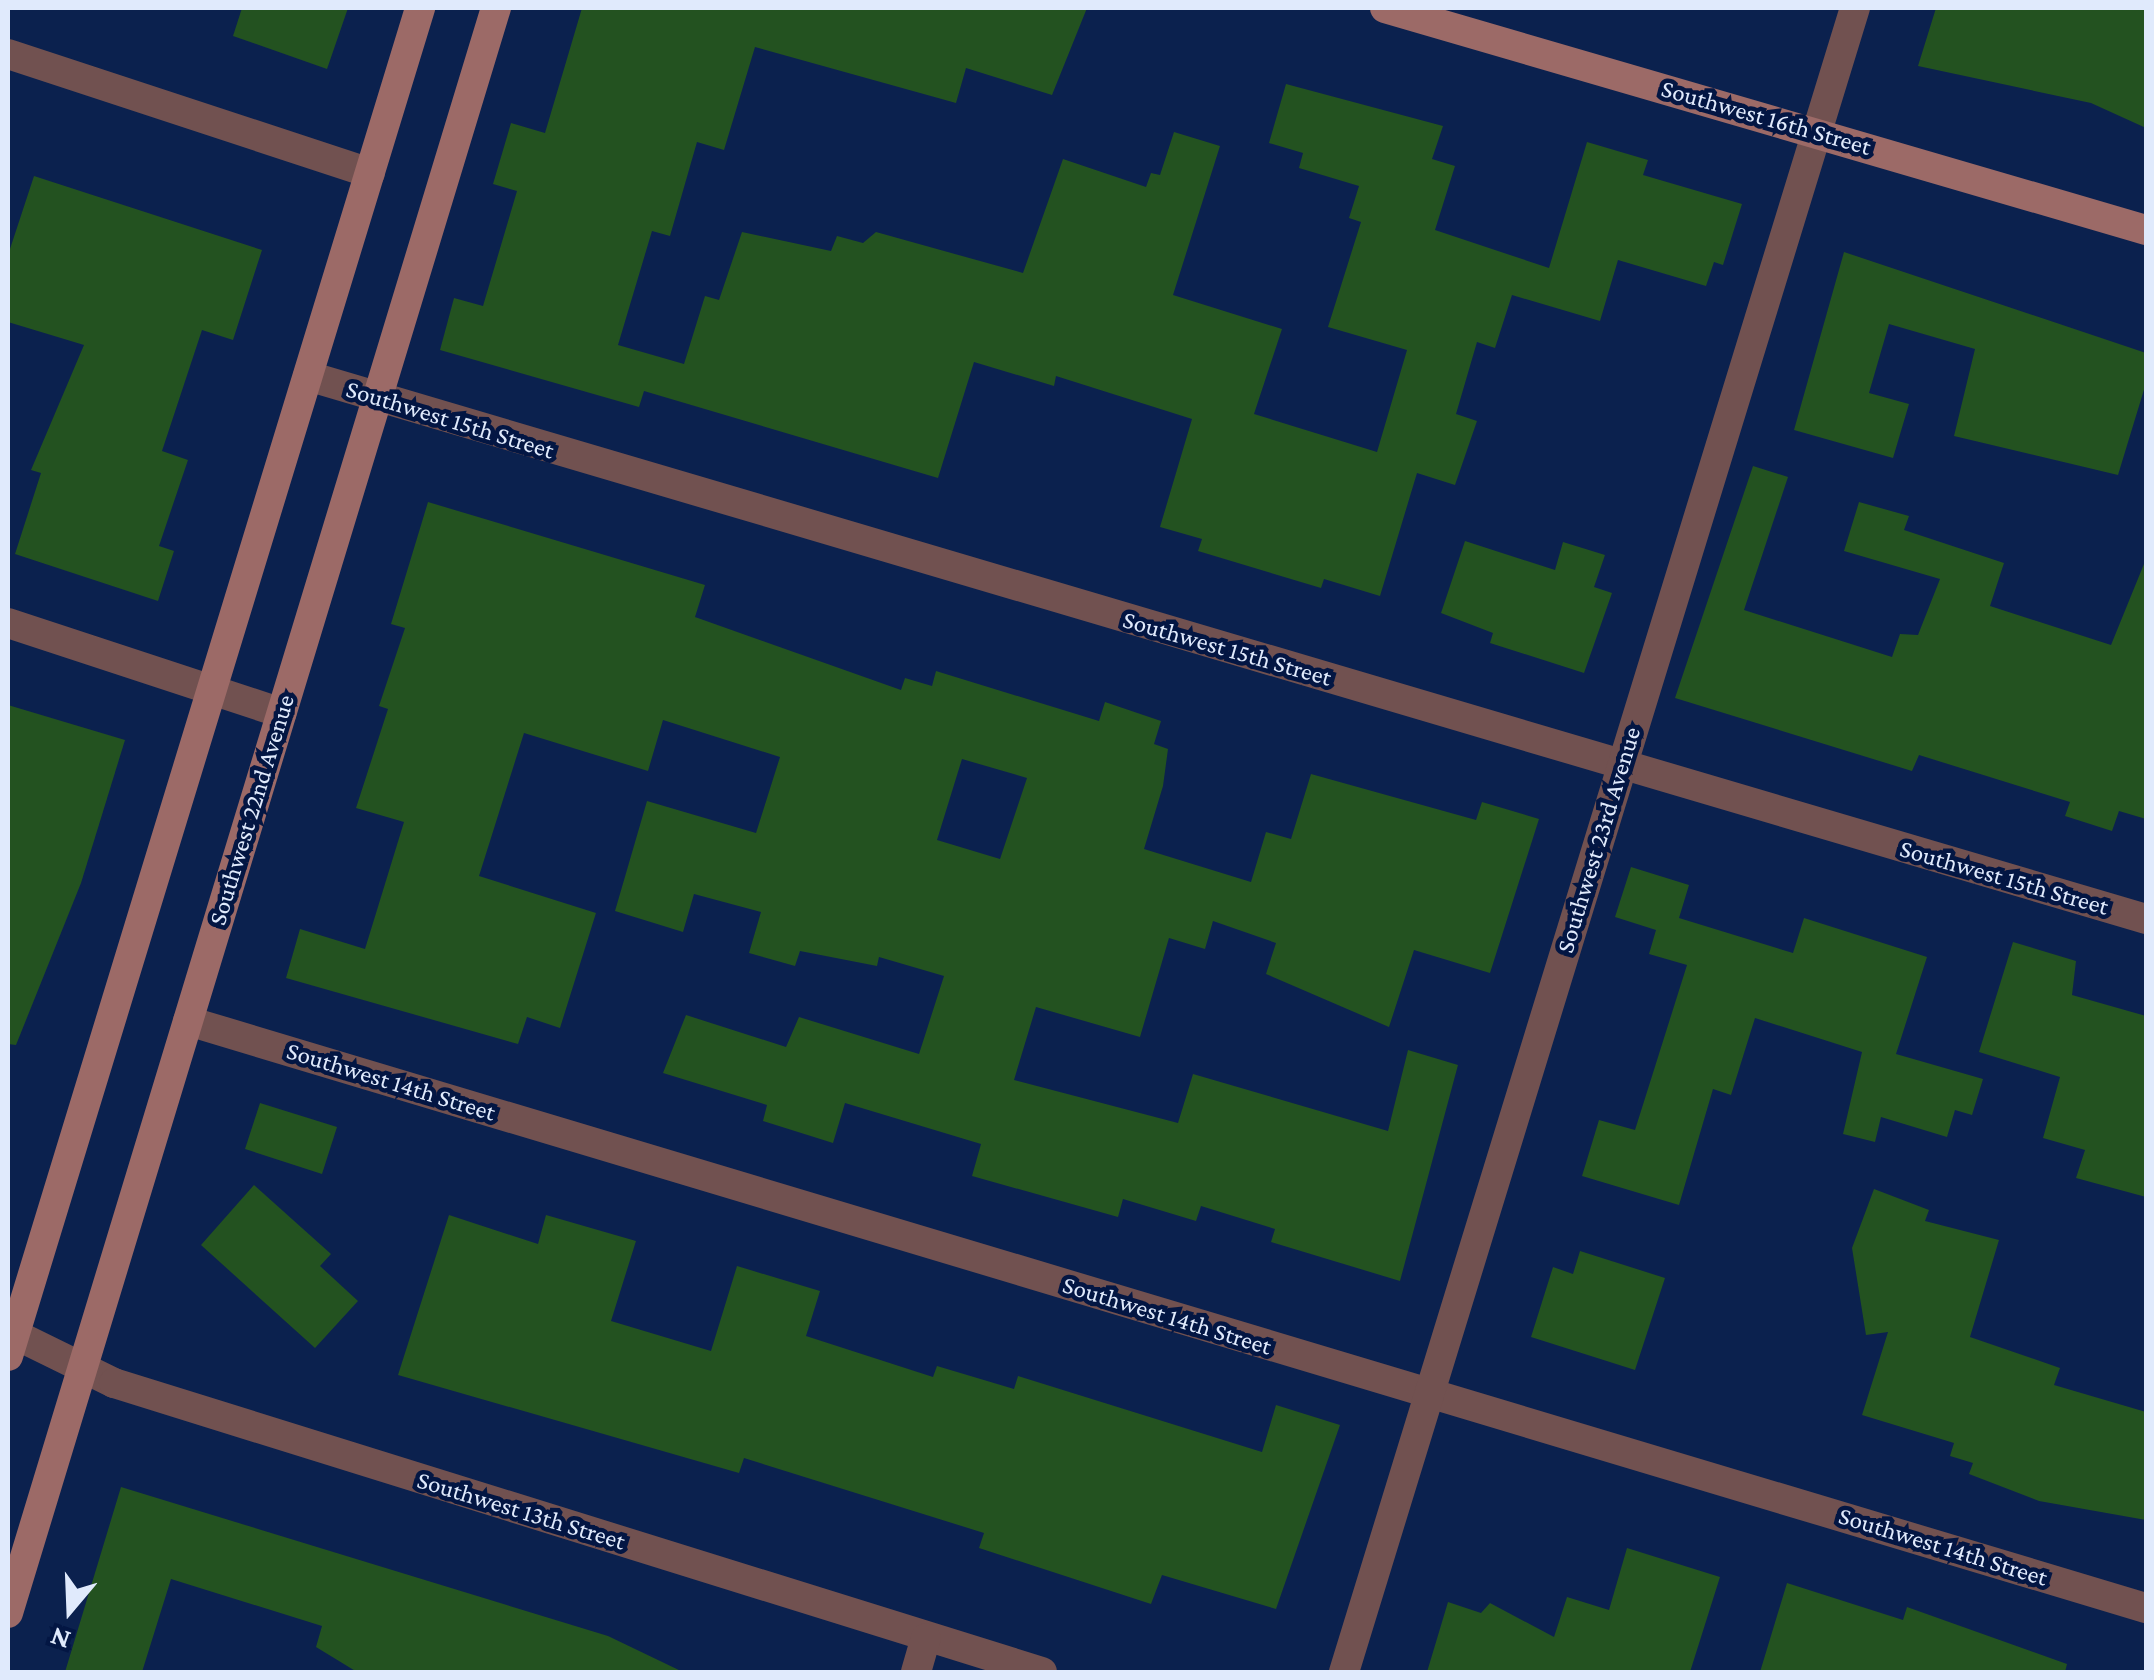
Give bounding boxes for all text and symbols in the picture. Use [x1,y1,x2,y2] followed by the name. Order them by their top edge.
[1658,74,1874,162] street label: Southwest 16th Street
[342,374,558,466] street label: Southwest 15th Street
[1119,605,1335,693] street label: Southwest 15th Street
[203,691,301,929] street label: Southwest 22nd Avenue
[1550,723,1648,957] street label: Southwest 23rd Avenue
[1896,834,2112,922] street label: Southwest 15th Street
[283,1036,499,1128] street label: Southwest 14th Street
[1059,1270,1275,1362] street label: Southwest 14th Street
[413,1465,629,1557] street label: Southwest 13th Street
[1835,1501,2051,1593] street label: Southwest 14th Street
[20,1560,120,1660] north arrow
[46,1621,74,1657] text: N

